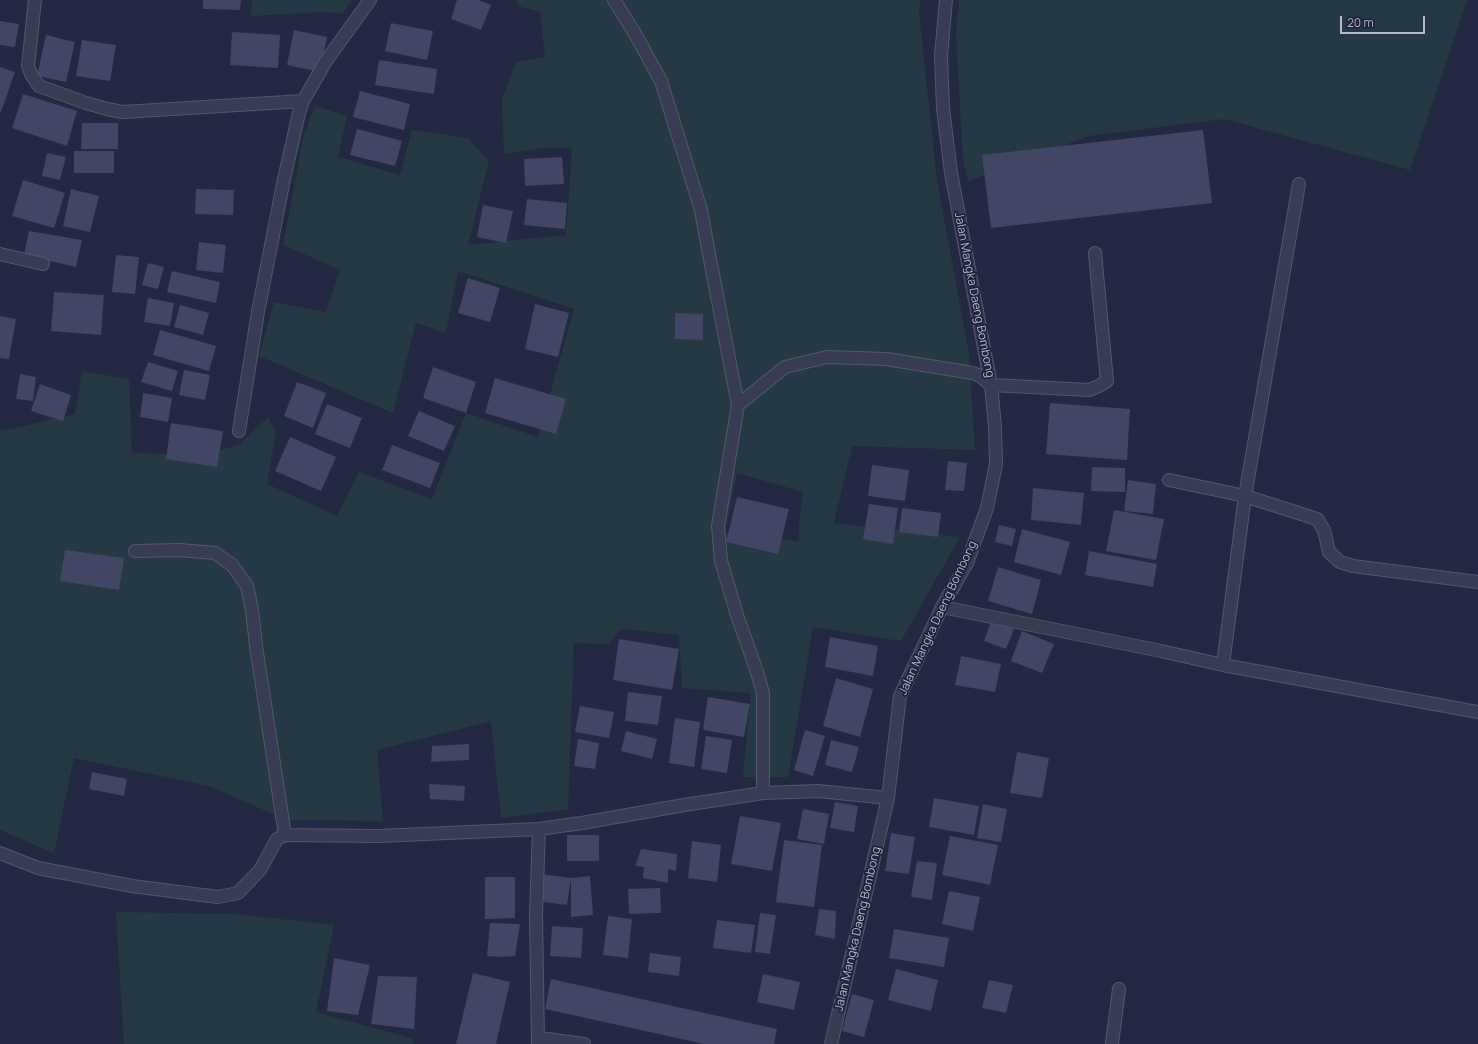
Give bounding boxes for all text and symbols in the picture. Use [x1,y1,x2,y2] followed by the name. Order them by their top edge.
[1342,8,1427,34] scale bar
[1347,14,1374,31] text: 20 m
[951,211,997,379] street label: Jalan Mangka Daeng Bombong
[896,539,980,697] street label: Jalan Mangka Daeng Bombong
[832,845,884,1013] street label: Jalan Mangka Daeng Bombong

